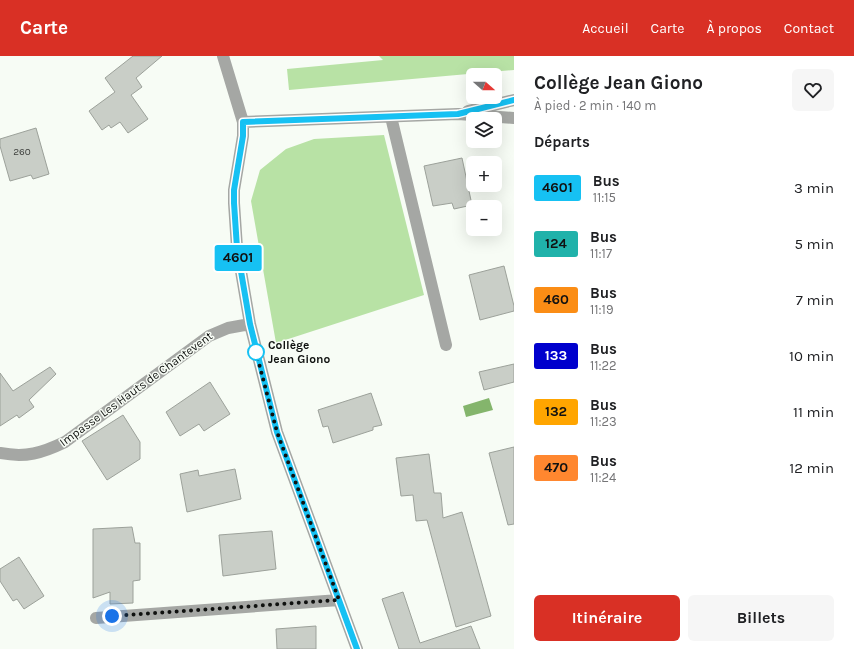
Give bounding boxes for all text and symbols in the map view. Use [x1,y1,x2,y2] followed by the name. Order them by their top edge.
[20,17,68,39] text: Carte
[582,20,629,37] text: Accueil
[651,20,684,37] text: Carte
[706,20,762,37] text: À propos
[784,20,834,37] text: Contact
[466,68,502,104] north arrow
[466,68,502,236] map controls
[792,69,834,111] button: heart
[534,72,703,94] text: Collège Jean Giono
[534,98,656,113] text: À pied · 2 min · 140 m
[466,112,502,148] button: layers
[534,133,590,151] text: Départs
[13,146,31,158] house number: 260
[466,156,502,192] button: +
[593,172,620,190] text: Bus
[542,179,573,196] text: 4601
[794,179,834,197] text: 3 min
[593,190,616,205] text: 11:15
[466,200,502,236] button: −
[590,228,617,246] text: Bus
[545,235,567,252] text: 124
[794,235,834,253] text: 5 min
[210,245,266,271] line badge: 4601
[590,246,612,261] text: 11:17
[223,249,253,266] text: 4601
[590,284,617,302] text: Bus
[543,291,569,308] text: 460
[796,291,834,309] text: 7 min
[590,302,613,317] text: 11:19
[57,329,216,449] street label: Impasse Les Hauts de Chantevent
[268,338,331,366] place label: Collège Jean Giono
[590,340,617,358] text: Bus
[247,343,265,361] marker: Collège Jean Giono
[545,347,567,364] text: 133
[789,347,834,365] text: 10 min
[590,358,617,373] text: 11:22
[590,396,617,414] text: Bus
[545,403,567,420] text: 132
[793,403,834,421] text: 11 min
[590,414,617,429] text: 11:23
[590,452,617,470] text: Bus
[544,459,568,476] text: 470
[789,459,834,477] text: 12 min
[590,470,616,485] text: 11:24
[534,595,680,641] button: Itinéraire
[688,595,834,641] button: Billets
[102,606,122,626] your location

